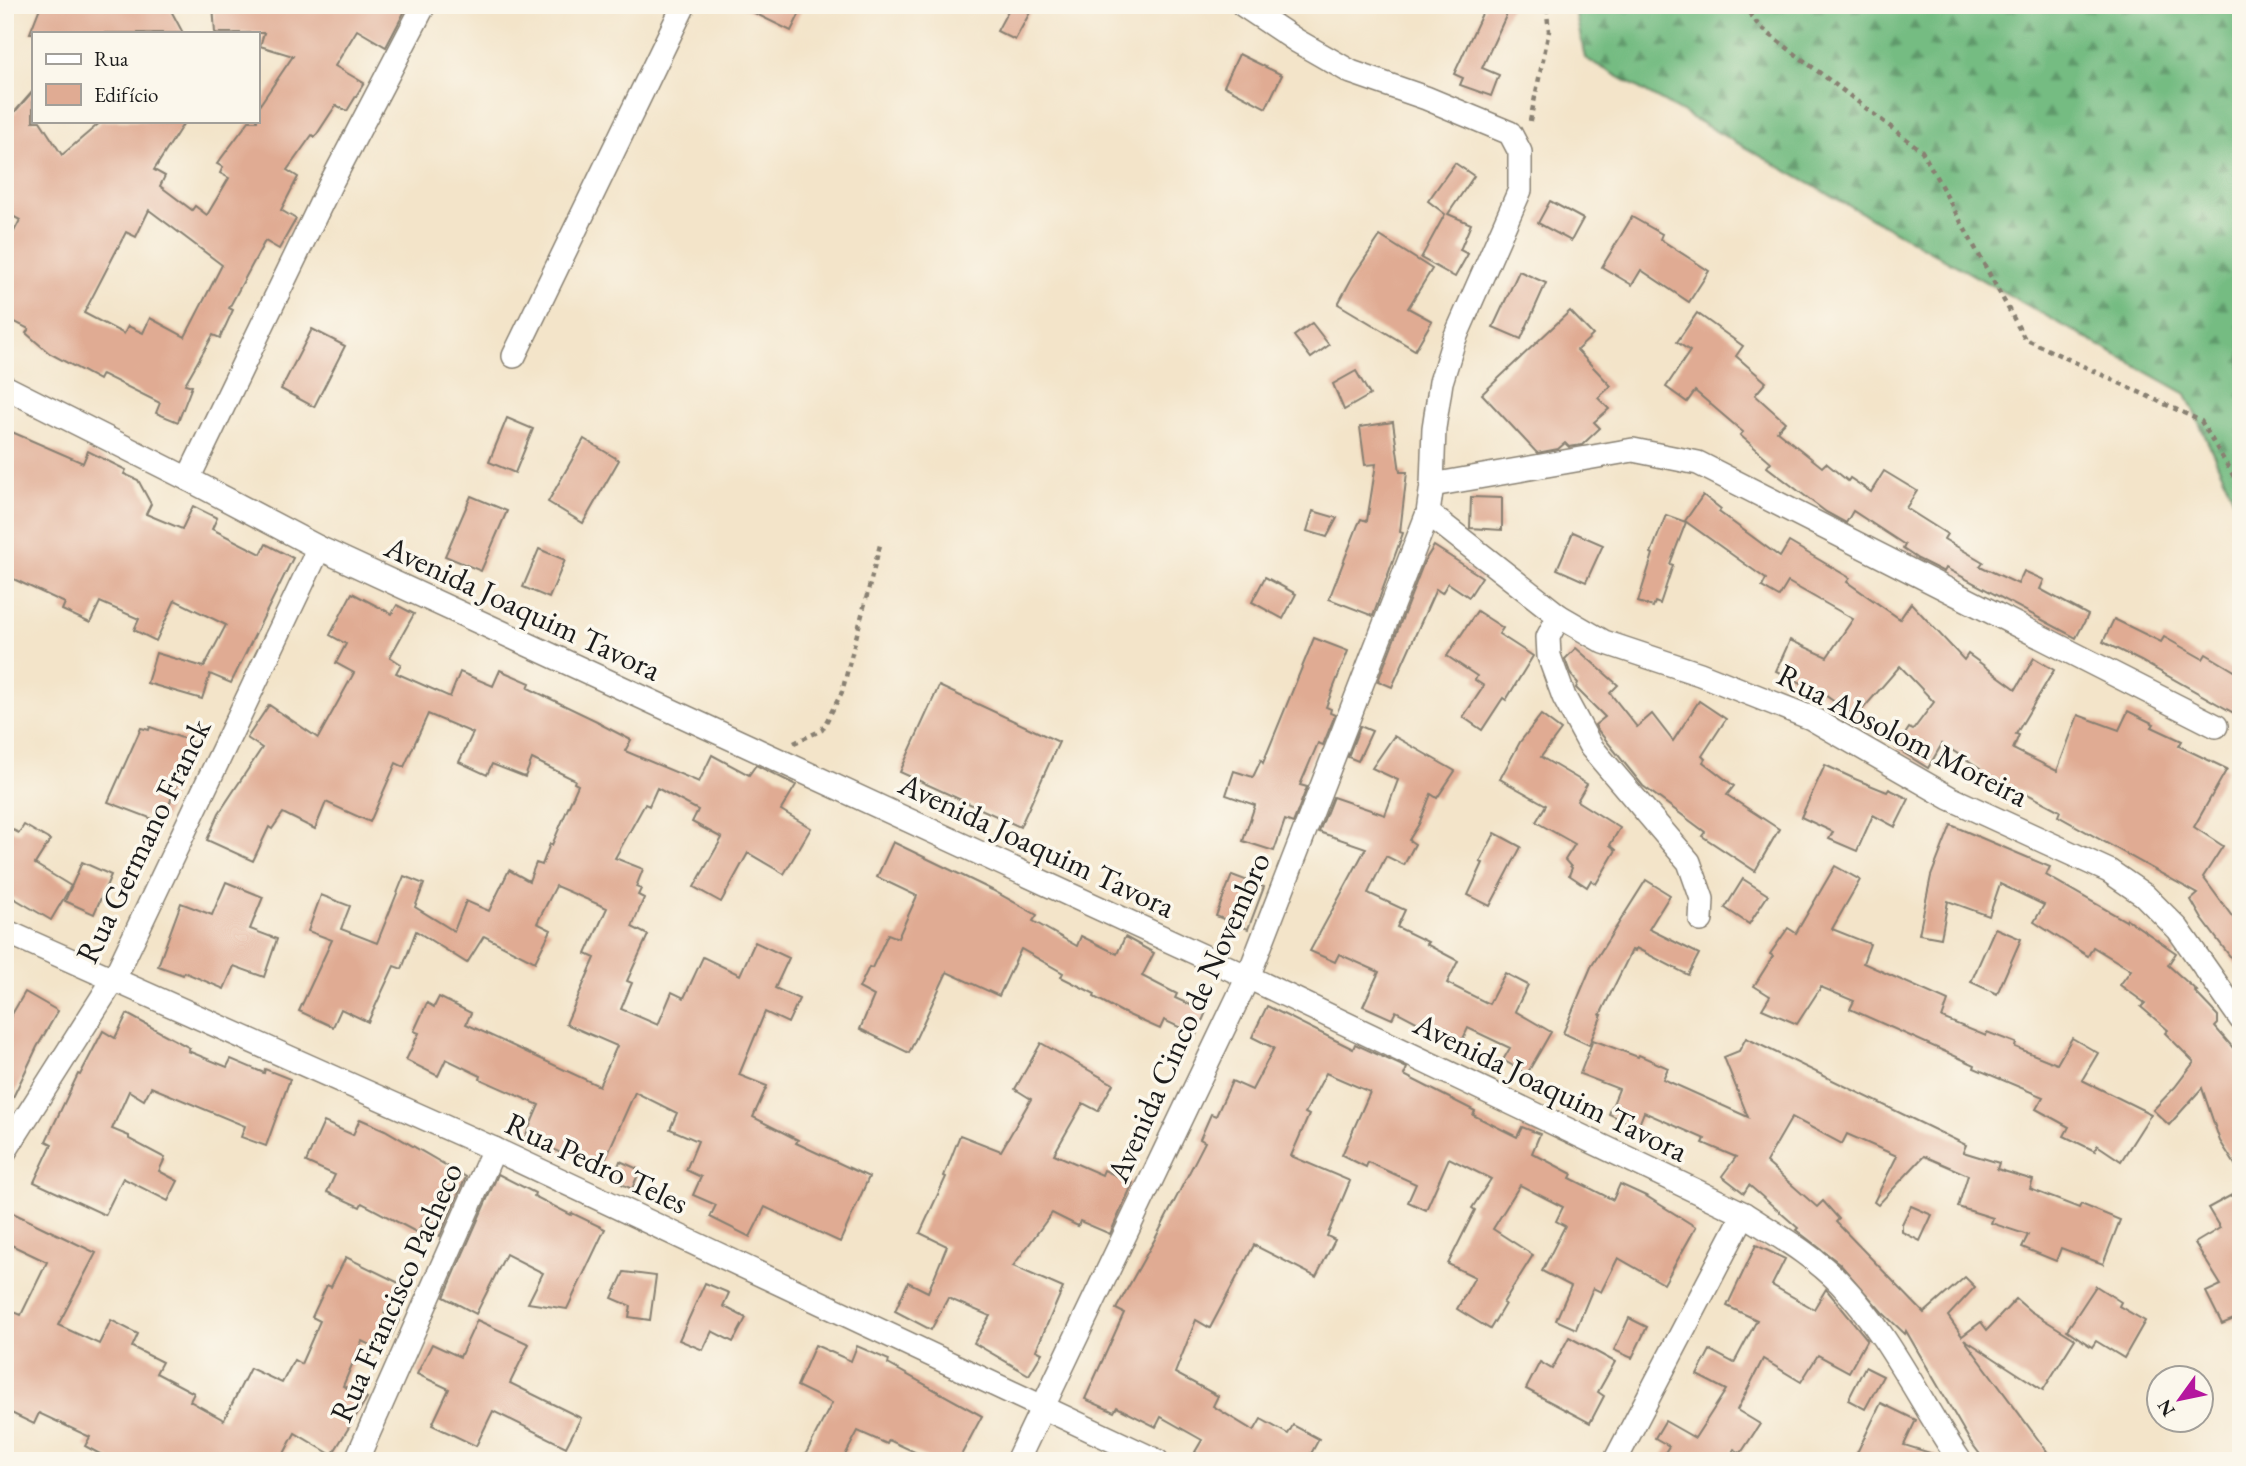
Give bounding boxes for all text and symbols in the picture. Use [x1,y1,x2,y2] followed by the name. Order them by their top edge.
[32,32,259,122] legend
[94,45,129,72] text: Rua
[94,81,158,108] text: Edifício
[377,525,668,691] street label: Avenida Joaquim Tavora
[1770,654,2036,817] street label: Rua Absolom Moreira
[66,711,221,970] street label: Rua Germano Franck
[891,762,1182,928] street label: Avenida Joaquim Tavora
[1096,845,1280,1190] street label: Avenida Cinco de Novembro
[1406,1002,1695,1172] street label: Avenida Joaquim Tavora
[499,1102,695,1224] street label: Rua Pedro Teles
[320,1155,472,1429] street label: Rua Francisco Pacheco
[2144,1364,2214,1434] north arrow
[2151,1394,2181,1421] text: N

